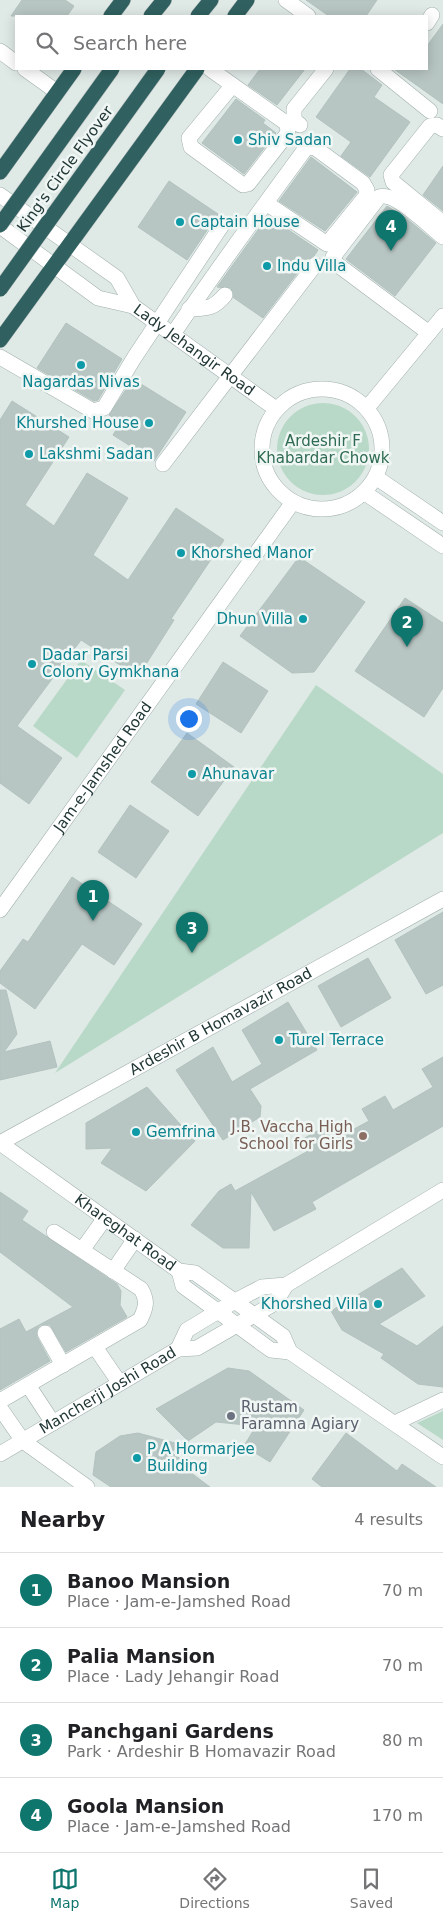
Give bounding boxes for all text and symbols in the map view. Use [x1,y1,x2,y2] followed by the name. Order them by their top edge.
[15,15,428,70] search box
[33,29,61,57] icon: search
[73,32,187,54] text: Search here
[13,102,117,236] street label: King's Circle Flyover
[248,131,332,149] place label: Shiv Sadan
[232,134,244,146] marker: Shiv Sadan
[375,210,407,251] pin: 4
[190,213,300,231] place label: Captain House
[174,216,186,228] marker: Captain House
[277,257,346,275] place label: Indu Villa
[261,260,273,272] marker: Indu Villa
[130,300,258,400] street label: Lady Jehangir Road
[75,359,87,371] marker: Nagardas Nivas
[22,373,140,391] place label: Nagardas Nivas
[16,414,139,432] place label: Khurshed House
[143,417,155,429] marker: Khurshed House
[257,432,390,467] park label: Ardeshir F Khabardar Chowk
[39,445,153,463] place label: Lakshmi Sadan
[23,448,35,460] marker: Lakshmi Sadan
[191,544,314,562] place label: Khorshed Manor
[175,547,187,559] marker: Khorshed Manor
[391,606,423,647] pin: 2
[217,610,293,628] place label: Dhun Villa
[297,613,309,625] marker: Dhun Villa
[42,646,179,681] place label: Dadar Parsi Colony Gymkhana
[26,658,38,670] marker: Dadar Parsi Colony Gymkhana
[49,698,155,836] street label: Jam-e-Jamshed Road
[176,706,202,732] your location
[202,765,275,783] place label: Ahunavar
[186,768,198,780] marker: Ahunavar
[77,880,109,921] pin: 1
[176,912,208,953] pin: 3
[126,964,315,1079] street label: Ardeshir B Homavazir Road
[288,1031,384,1049] place label: Turel Terrace
[273,1034,285,1046] marker: Turel Terrace
[230,1118,353,1153] place label: J.B. Vaccha High School for Girls
[146,1123,216,1141] place label: Gemfrina
[130,1126,142,1138] marker: Gemfrina
[357,1130,369,1142] marker: J.B. Vaccha High School for Girls
[71,1190,179,1275] street label: Khareghat Road
[261,1295,368,1313] place label: Khorshed Villa
[372,1298,384,1310] marker: Khorshed Villa
[36,1343,179,1438] street label: Mancherji Joshi Road
[241,1398,359,1433] place label: Rustam Faramna Agiary
[225,1410,237,1422] marker: Rustam Faramna Agiary
[147,1440,255,1475] place label: P A Hormarjee Building
[131,1452,143,1464] marker: P A Hormarjee Building
[20,1508,105,1532] text: Nearby
[354,1510,423,1529] text: 4 results
[67,1570,230,1592] text: Banoo Mansion
[30,1581,42,1600] text: 1
[382,1581,423,1600] text: 70 m
[67,1592,291,1611] text: Place · Jam-e-Jamshed Road
[67,1645,215,1667] text: Palia Mansion
[30,1656,42,1675] text: 2
[382,1656,423,1675] text: 70 m
[67,1667,279,1686] text: Place · Lady Jehangir Road
[67,1720,274,1742] text: Panchgani Gardens
[30,1731,42,1750] text: 3
[382,1731,423,1750] text: 80 m
[67,1742,336,1761] text: Park · Ardeshir B Homavazir Road
[67,1795,224,1817] text: Goola Mansion
[30,1806,42,1825] text: 4
[372,1806,423,1825] text: 170 m
[67,1817,291,1836] text: Place · Jam-e-Jamshed Road
[50,1865,79,1911] tab: Map
[179,1865,250,1911] tab: Directions
[350,1865,393,1911] tab: Saved

